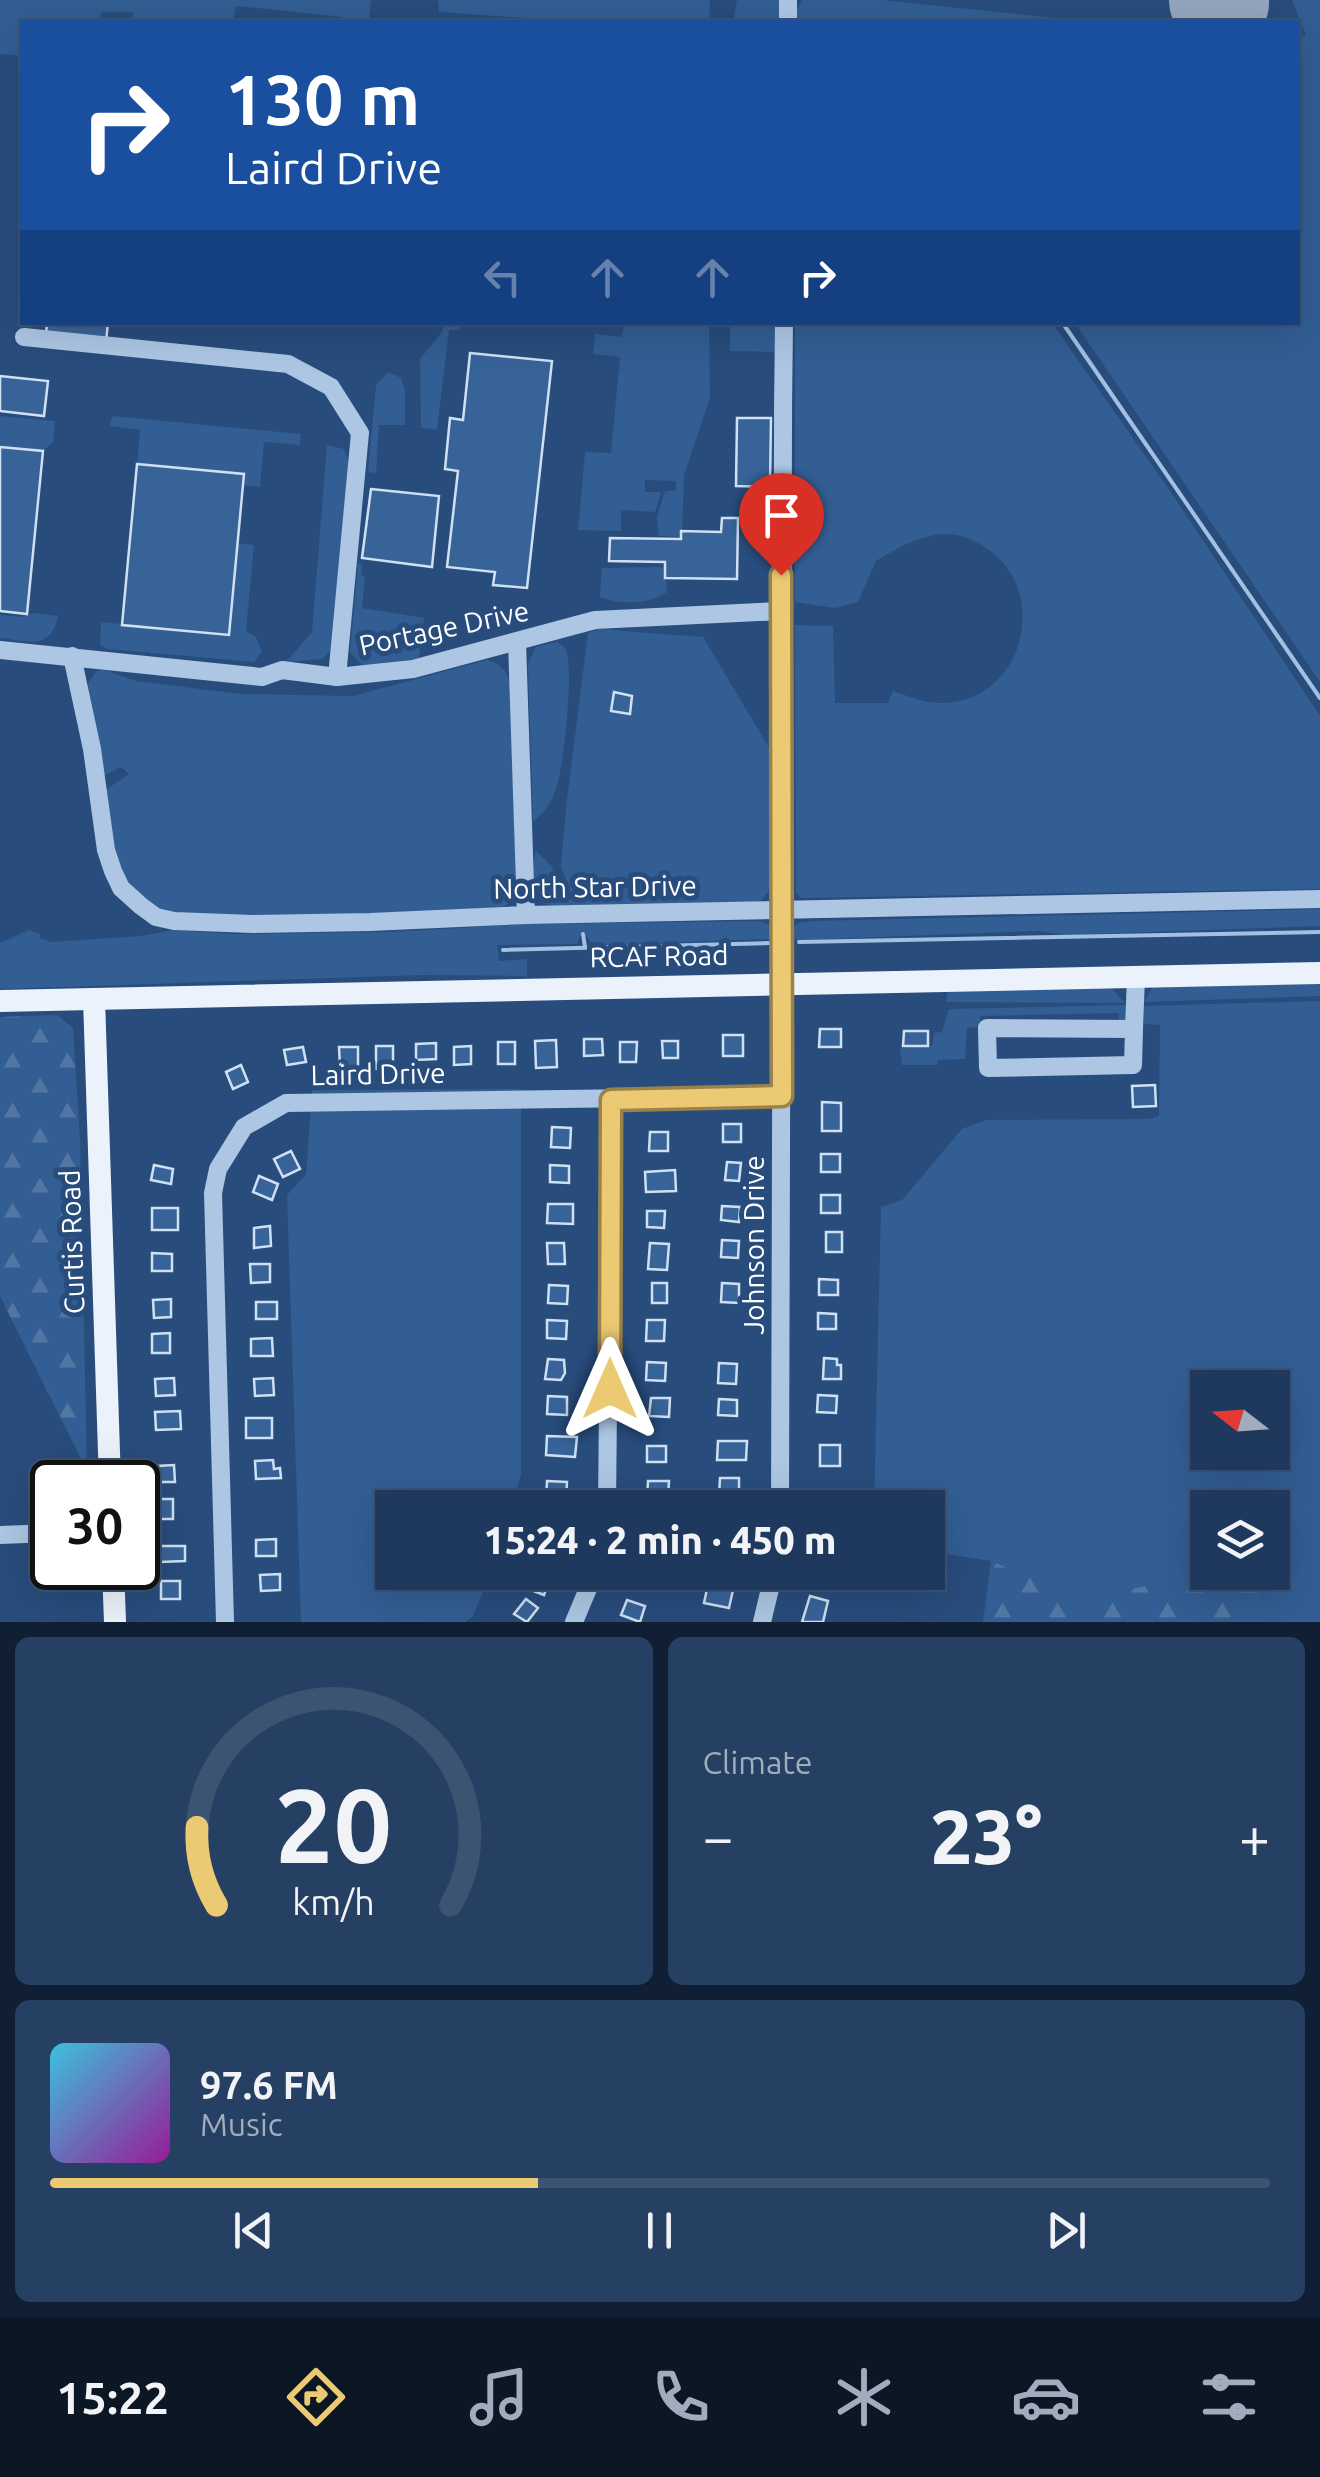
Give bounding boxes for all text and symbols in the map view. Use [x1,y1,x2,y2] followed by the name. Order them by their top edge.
[60,60,190,190] icon: right
[225,60,420,138] text: 130 m
[225,142,442,193] text: Laird Drive
[475,250,530,305] icon: left
[580,250,635,305] icon: ahead
[685,250,740,305] icon: ahead
[790,250,845,305] icon: right
[739,473,824,576] pin
[754,488,809,543] icon: arrive
[356,594,532,661] street label: Portage Drive
[493,869,697,904] street label: North Star Drive
[589,939,729,972] street label: RCAF Road
[310,1057,446,1090] street label: Laird Drive
[738,1155,769,1335] street label: Johnson Drive
[53,1169,90,1315] street label: Curtis Road
[558,1337,662,1441] position arrow
[1190,1370,1290,1470] north arrow
[1190,1370,1290,1590] map controls
[30,1460,160,1590] speed limit sign: 30
[1190,1490,1290,1590] button: layers
[483,1519,837,1561] text: 15:24 · 2 min · 450 m
[703,1744,813,1780] text: Climate
[275,1766,392,1883] text: 20
[930,1794,1042,1878] text: 23°
[703,1806,734,1867] text: −
[1239,1806,1270,1867] text: +
[292,1882,375,1922] text: km/h
[200,2064,338,2106] text: 97.6 FM
[200,2106,283,2142] text: Music
[226,2203,281,2258] icon: previous
[632,2203,687,2258] icon: pause
[1039,2203,1094,2258] icon: next
[281,2362,351,2432] icon: directions
[464,2362,534,2432] icon: music
[646,2362,716,2432] icon: phone
[829,2362,899,2432] icon: climate
[1011,2362,1081,2432] icon: car
[1194,2362,1264,2432] icon: filters
[56,2372,169,2423] text: 15:22

